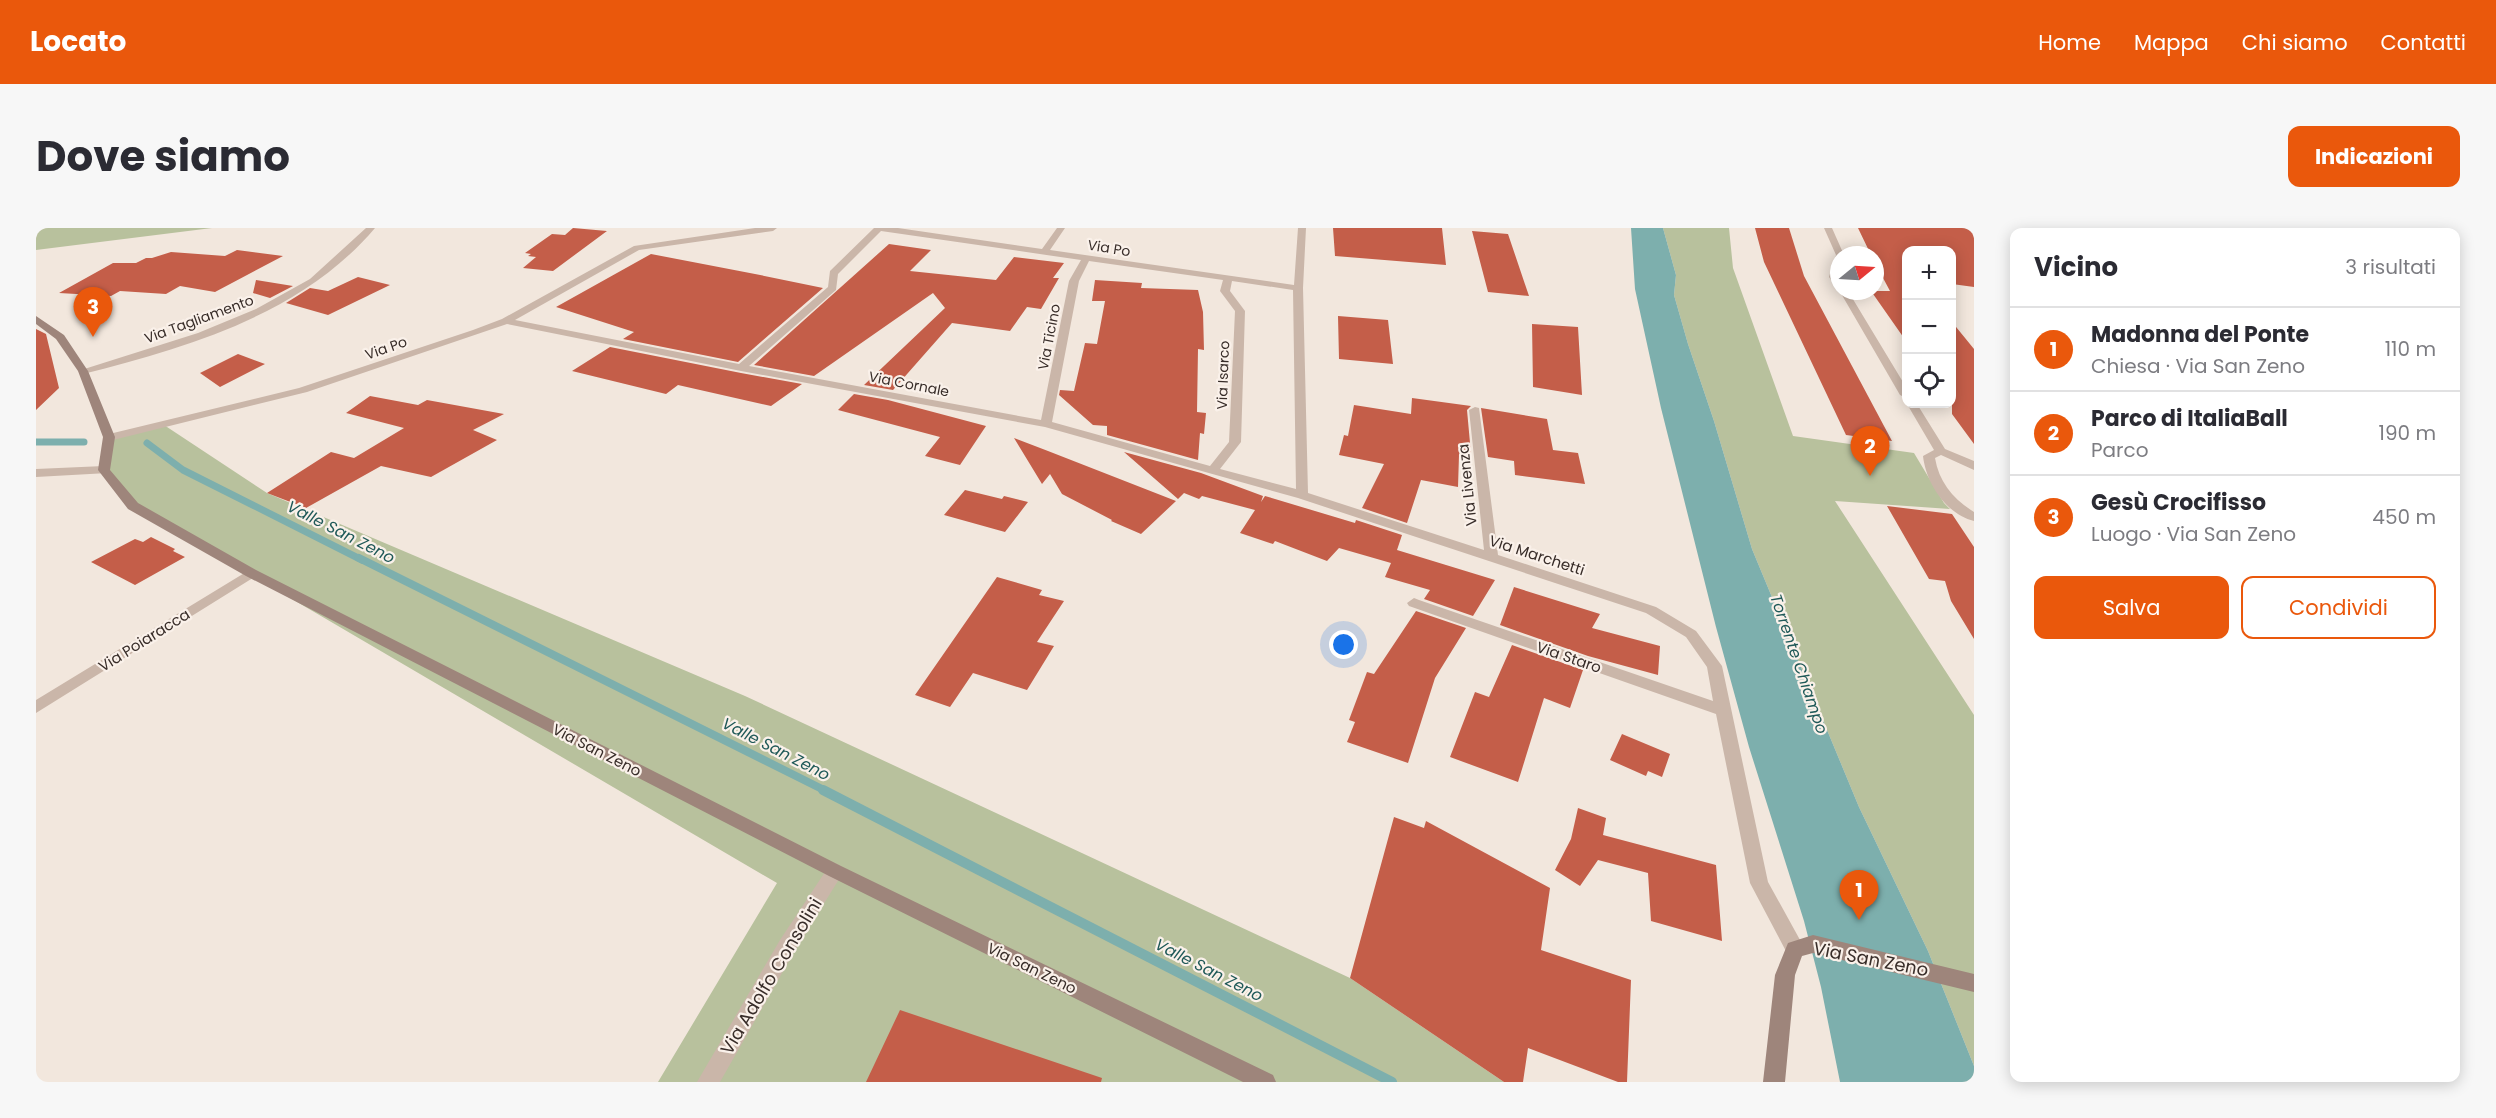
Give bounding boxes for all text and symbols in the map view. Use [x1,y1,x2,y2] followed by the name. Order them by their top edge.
[30,22,126,61] text: Locato
[2038,28,2101,57] text: Home
[2134,28,2209,57] text: Mappa
[2242,28,2348,57] text: Chi siamo
[2381,28,2466,57] text: Contatti
[2288,126,2460,187] button: Indicazioni
[36,127,290,186] text: Dove siamo
[1086,235,1132,261] street label: Via Po
[1830,246,1884,300] north arrow
[1902,246,1956,408] map controls
[1902,246,1956,300] button: +
[2034,249,2118,285] text: Vicino
[2345,253,2436,281] text: 3 risultati
[74,288,112,337] pin: 3
[142,290,257,348] street label: Via Tagliamento
[1902,300,1956,354] button: −
[1033,302,1065,372] street label: Via Ticino
[2091,319,2309,350] text: Madonna del Ponte
[362,332,410,364] street label: Via Po
[2050,335,2057,363] text: 1
[2385,335,2436,363] text: 110 m
[1212,340,1234,410] street label: Via Isarco
[2091,352,2305,380] text: Chiesa · Via San Zeno
[1902,354,1956,408] button: locate
[867,366,951,402] street label: Via Cornale
[2091,403,2288,434] text: Parco di ItaliaBall
[2048,419,2059,447] text: 2
[2379,419,2436,447] text: 190 m
[1850,426,1890,476] pin: 2
[2091,436,2149,464] text: Parco
[1452,443,1482,527] street label: Via Livenza
[2091,487,2266,518] text: Gesù Crocifisso
[283,495,399,569] water label: Valle San Zeno
[2047,503,2060,531] text: 3
[2372,503,2436,531] text: 450 m
[2091,520,2296,548] text: Luogo · Via San Zeno
[1487,530,1587,580] street label: Via Marchetti
[2034,576,2229,639] button: Salva
[2241,576,2436,639] button: Condividi
[1764,591,1834,737] water label: Torrente Chiampo
[94,603,194,677] street label: Via Poiaracca
[1329,630,1358,659] your location
[1534,636,1604,678] street label: Via Staro
[718,712,834,786] water label: Valle San Zeno
[549,719,645,781] street label: Via San Zeno
[1840,870,1878,920] pin: 1
[714,893,828,1059] street label: Via Adolfo Consolini
[1151,933,1267,1007] water label: Valle San Zeno
[1811,936,1931,982] street label: Via San Zeno
[984,937,1080,999] street label: Via San Zeno

